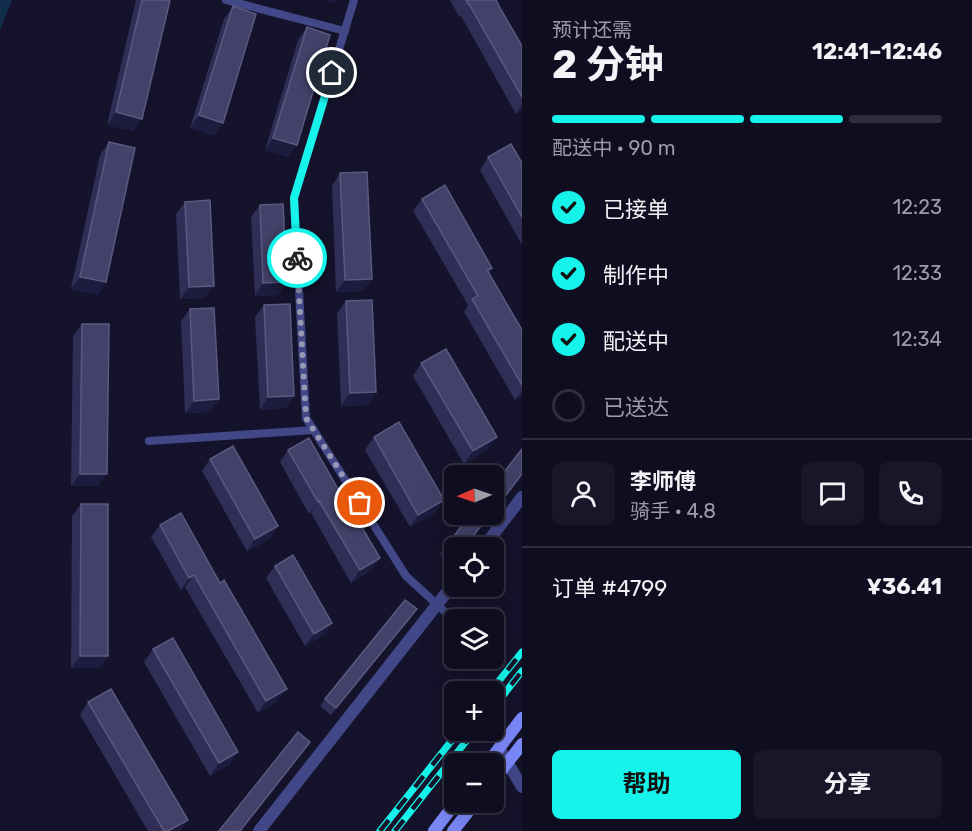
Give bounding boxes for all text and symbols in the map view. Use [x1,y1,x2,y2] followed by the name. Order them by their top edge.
[552,18,632,42] text: 预计还需
[812,38,942,65] text: 12:41–12:46
[552,42,664,88] text: 2 分钟
[306,47,357,98] pin
[315,56,348,89] icon: home
[552,136,676,160] text: 配送中 · 90 m
[552,191,585,224] icon: check
[893,195,942,219] text: 12:23
[603,196,669,223] text: 已接单
[267,228,327,288] courier
[281,242,314,275] icon: bike
[552,257,585,290] icon: check
[893,261,942,285] text: 12:33
[603,262,669,289] text: 制作中
[552,323,585,356] icon: check
[892,327,942,351] text: 12:34
[603,328,669,355] text: 配送中
[603,394,669,421] text: 已送达
[552,462,615,525] button: person
[801,462,864,525] button: chat
[879,462,942,525] button: phone
[444,465,504,525] north arrow
[444,465,504,813] map controls
[630,468,696,495] text: 李师傅
[334,477,385,528] pin
[343,486,376,519] icon: bag
[630,499,716,523] text: 骑手 · 4.8
[444,537,504,597] button: locate
[867,573,942,600] text: ¥36.41
[552,575,667,602] text: 订单 #4799
[444,609,504,669] button: layers
[444,681,504,741] button: +
[552,750,741,819] button: 帮助
[753,750,942,819] button: 分享
[444,753,504,813] button: −

